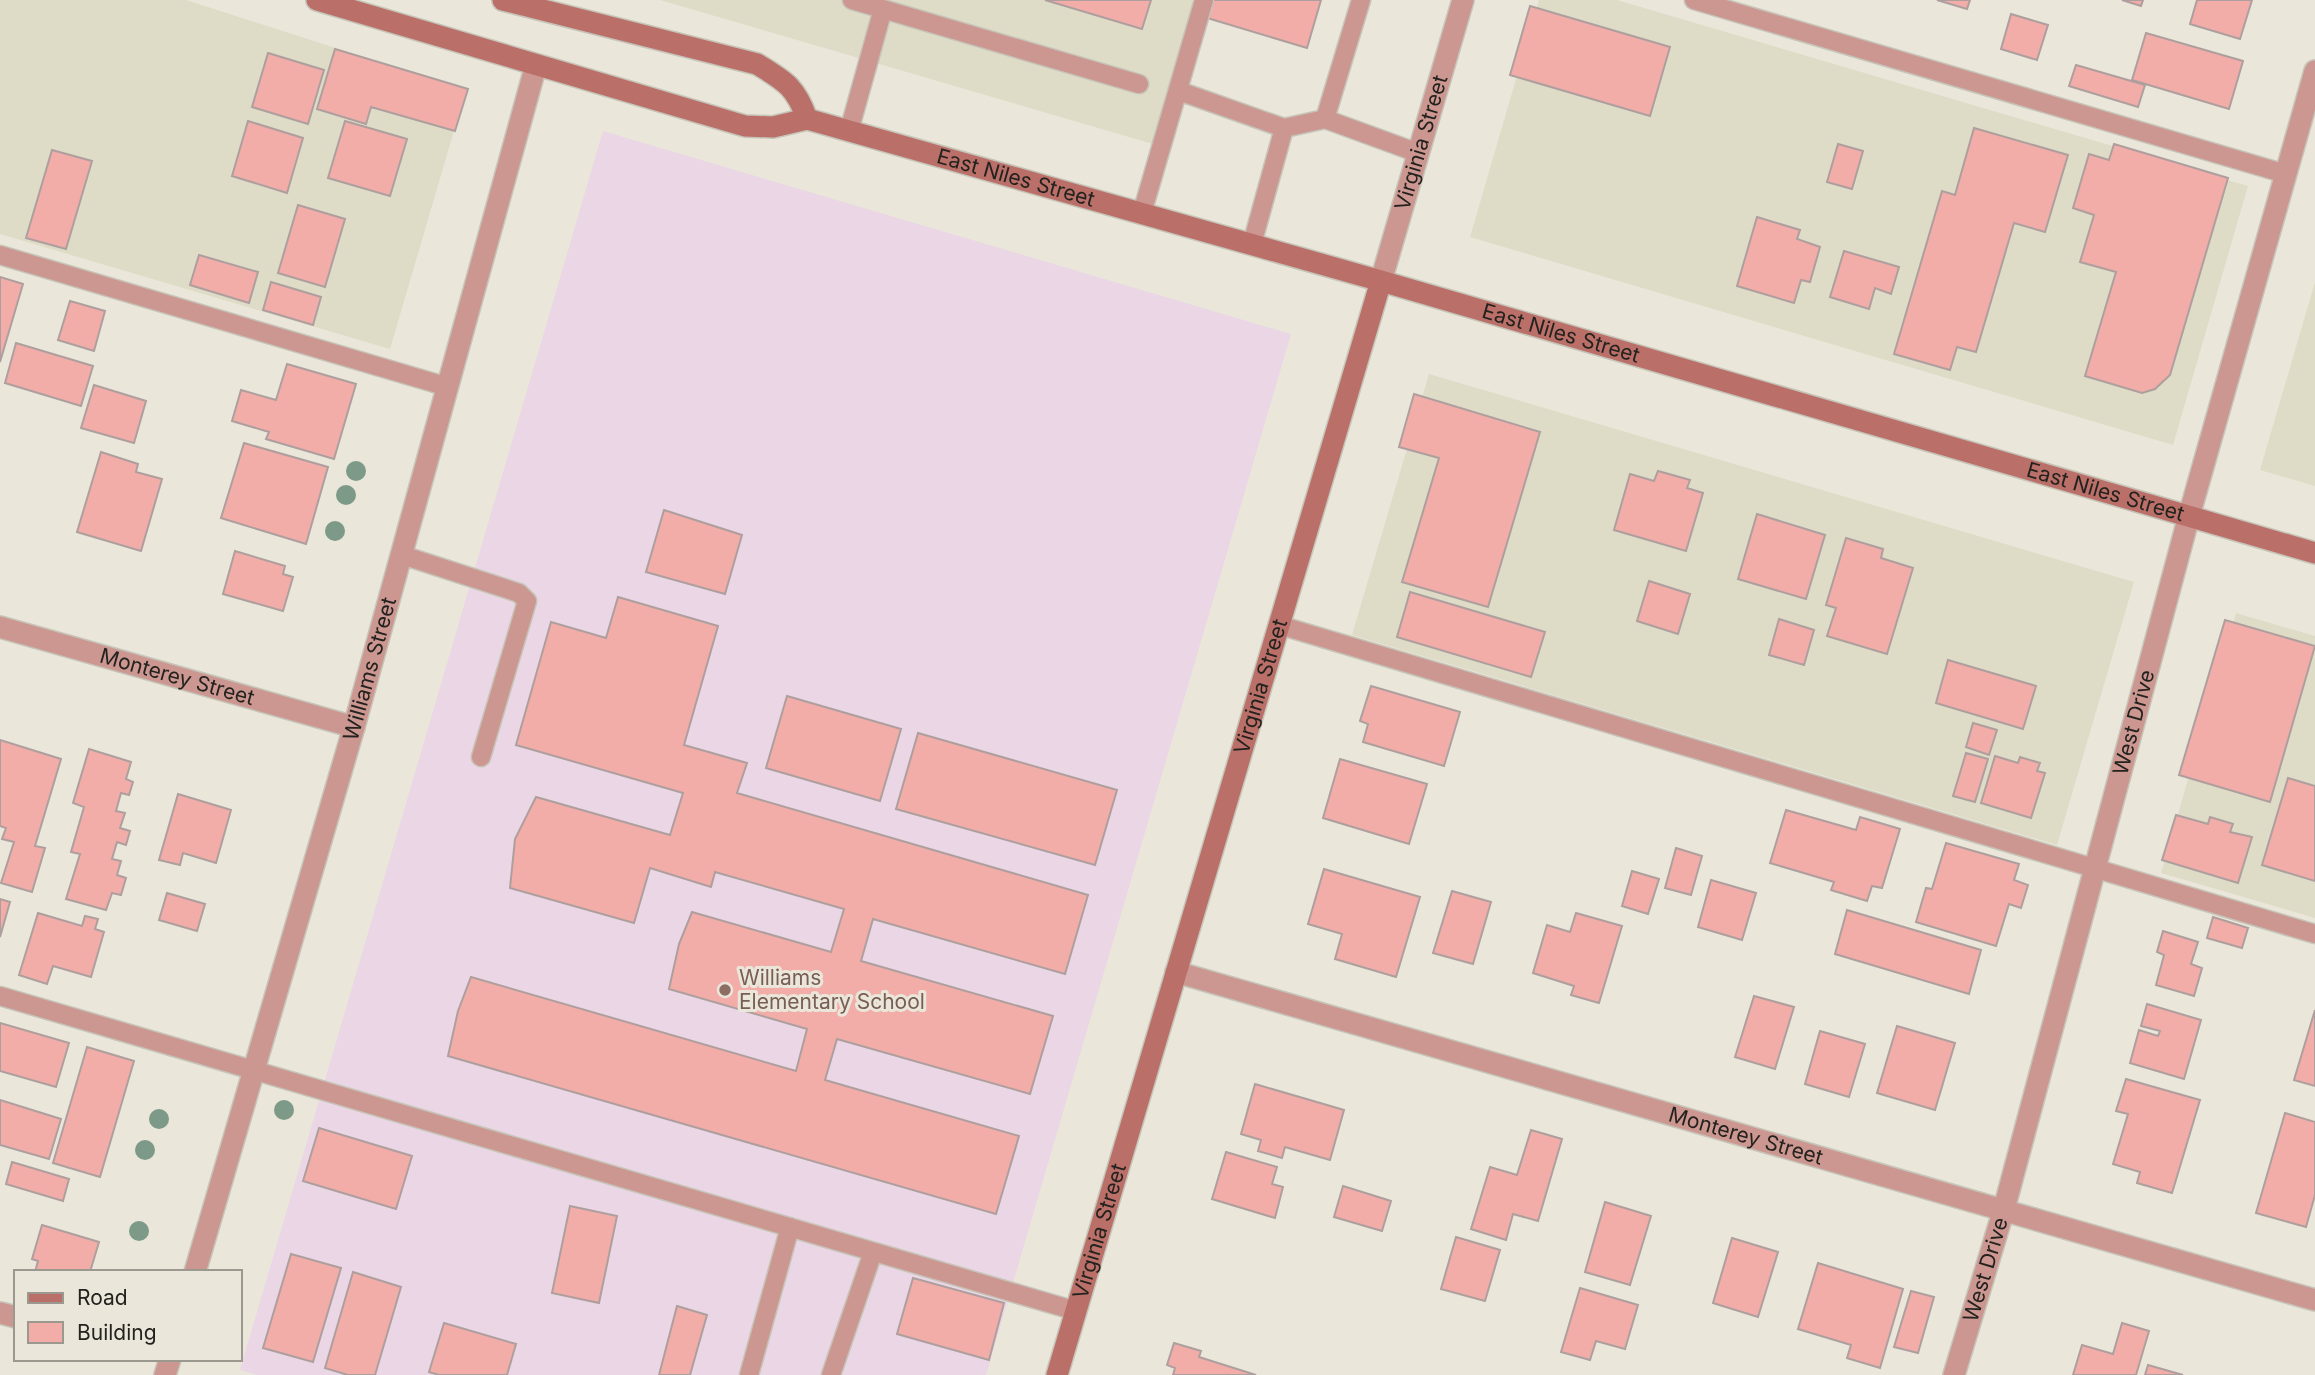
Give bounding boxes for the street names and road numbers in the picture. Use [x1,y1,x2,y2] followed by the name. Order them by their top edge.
[1389,72,1452,213] street label: Virginia Street
[934,143,1098,212] street label: East Niles Street
[1479,298,1643,368] street label: East Niles Street
[2024,457,2187,526] street label: East Niles Street
[338,594,401,743] street label: Williams Street
[1229,616,1292,757] street label: Virginia Street
[97,643,257,710] street label: Monterey Street
[2107,667,2159,778] street label: West Drive
[1666,1102,1826,1170] street label: Monterey Street
[1067,1160,1131,1302] street label: Virginia Street
[1958,1214,2013,1325] street label: West Drive

